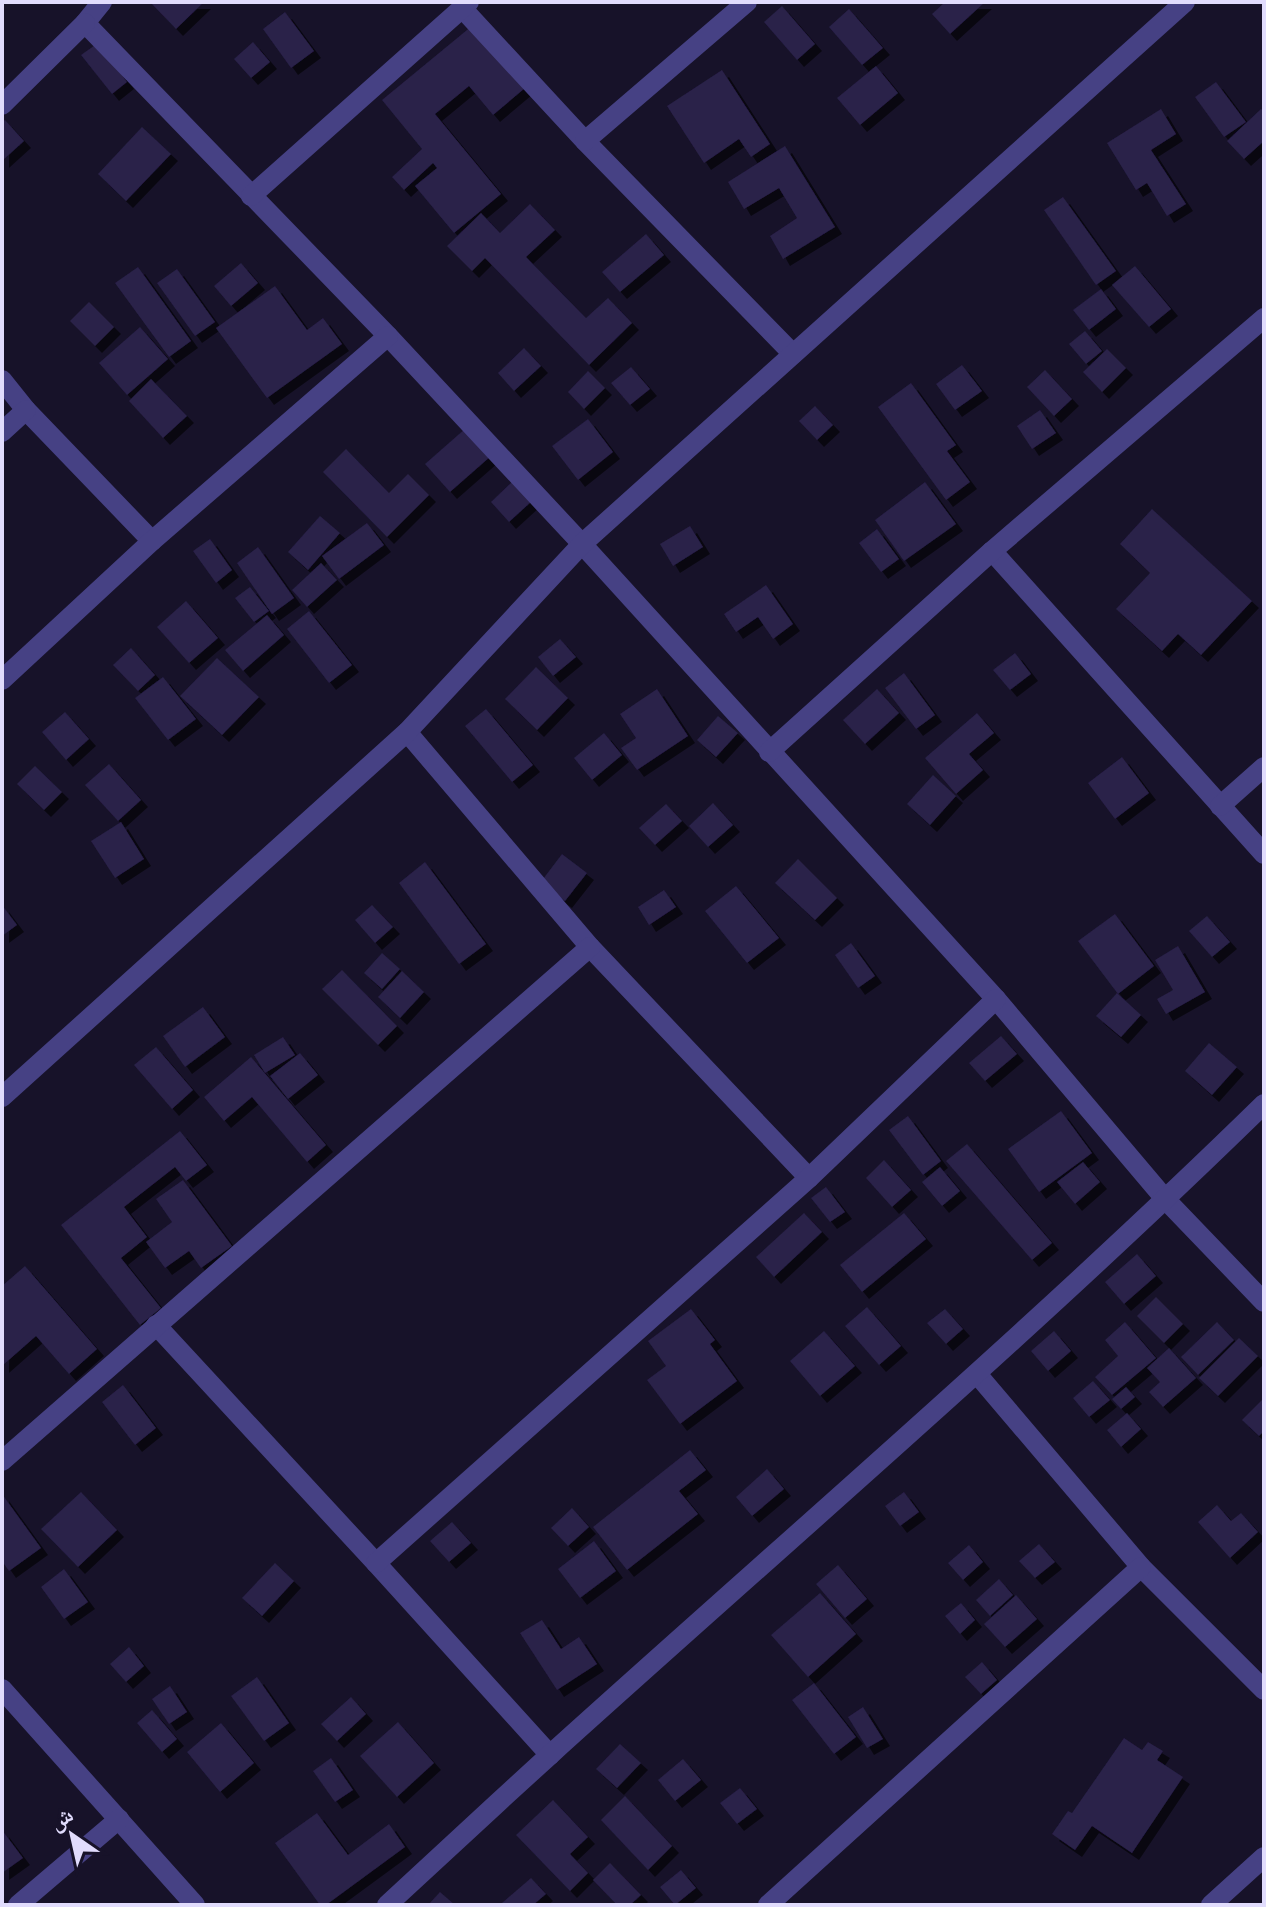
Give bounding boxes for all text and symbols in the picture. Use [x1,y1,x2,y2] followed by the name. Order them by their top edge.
[32,1795,112,1875] north arrow
[43,1800,78,1837] text: ش

